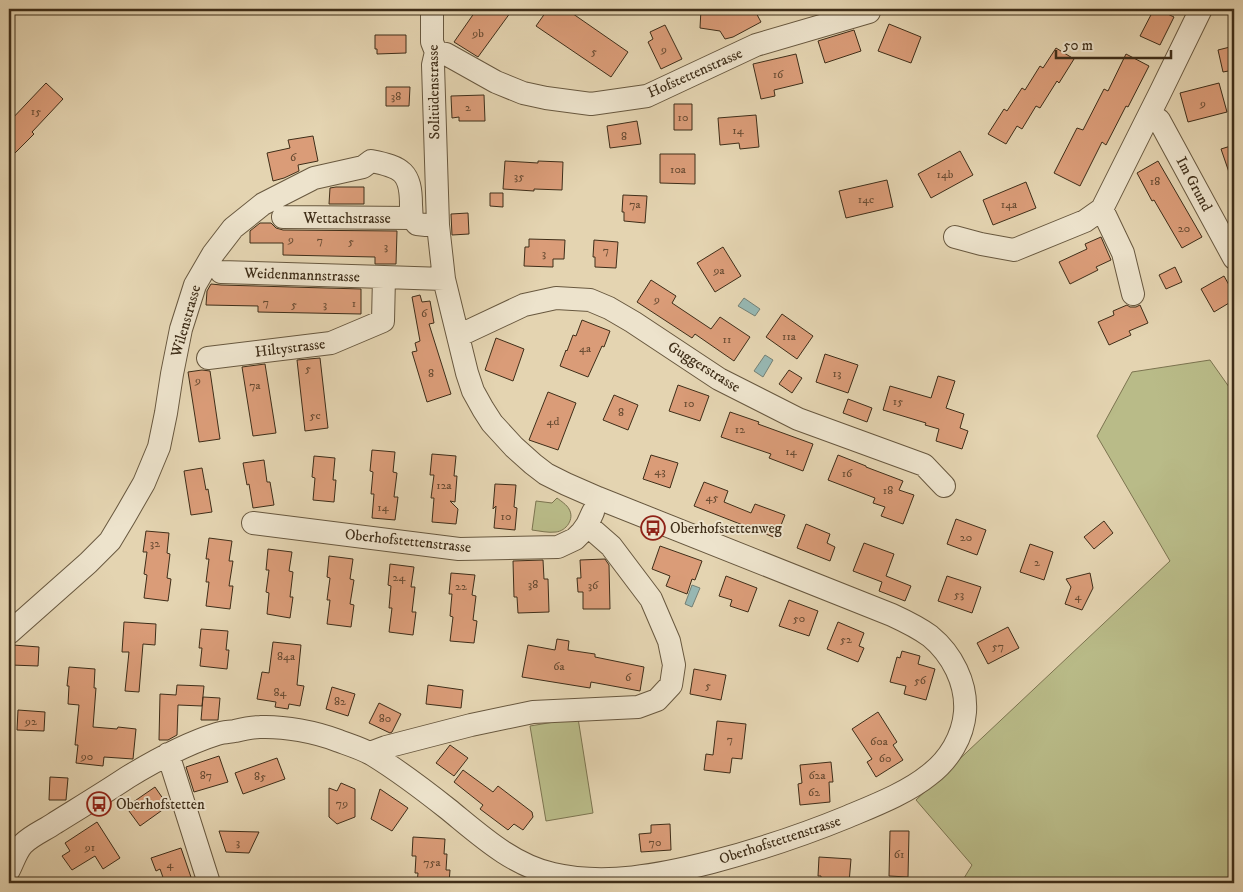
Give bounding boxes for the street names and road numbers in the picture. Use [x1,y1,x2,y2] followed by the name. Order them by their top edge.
[424,44,444,140] street label: Solitüdenstrasse
[645,44,745,102] street label: Hofstettenstrasse
[1172,153,1217,215] street label: Im Grund
[302,209,391,228] street label: Wettachstrasse
[243,263,360,287] street label: Weidenmannstrasse
[166,283,205,360] street label: Wilenstrasse
[254,334,326,362] street label: Hiltystrasse
[664,337,744,397] street label: Guggerstrasse
[344,525,472,557] street label: Oberhofstettenstrasse
[717,811,843,869] street label: Oberhofstettenstrasse

